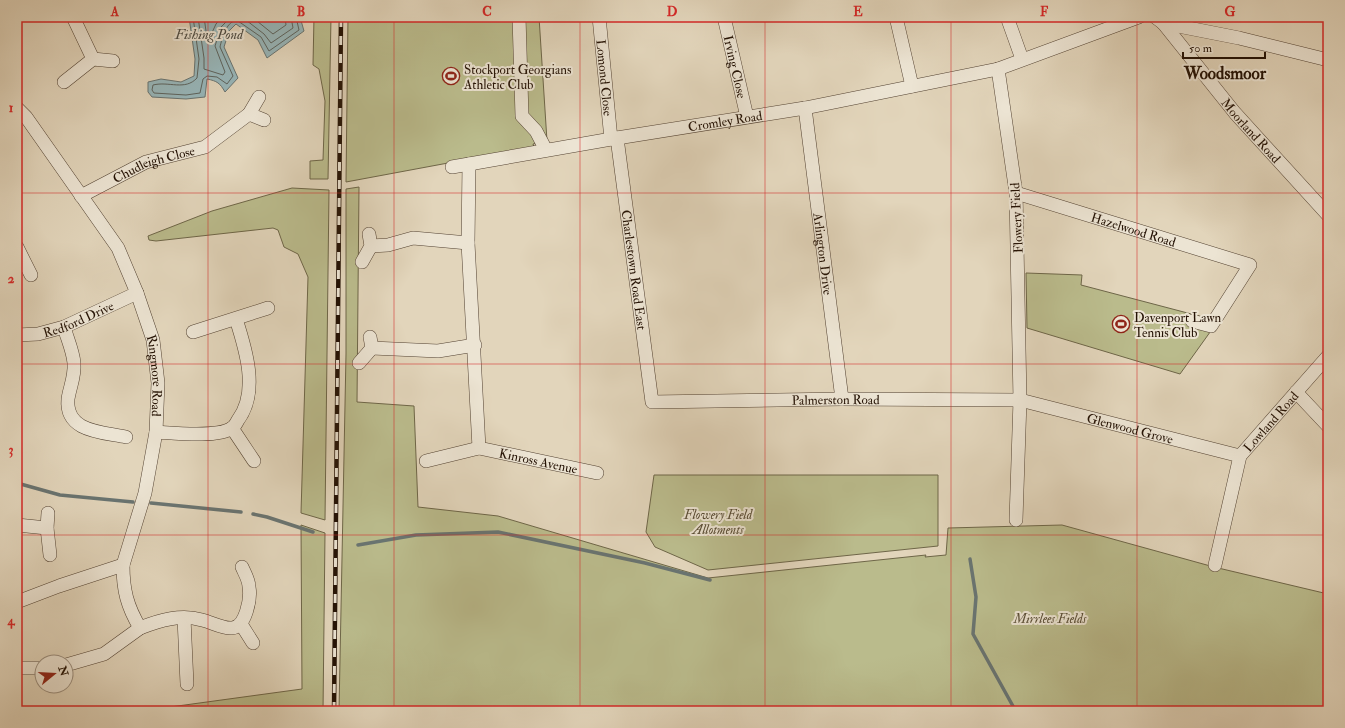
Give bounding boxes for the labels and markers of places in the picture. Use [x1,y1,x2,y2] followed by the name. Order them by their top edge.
[463,62,572,93] place label: Stockport Georgians Athletic Club
[441,66,461,86] sports icon: Stockport Georgians Athletic Club
[1134,310,1222,341] place label: Davenport Lawn Tennis Club
[1111,314,1131,334] sports icon: Davenport Lawn Tennis Club

